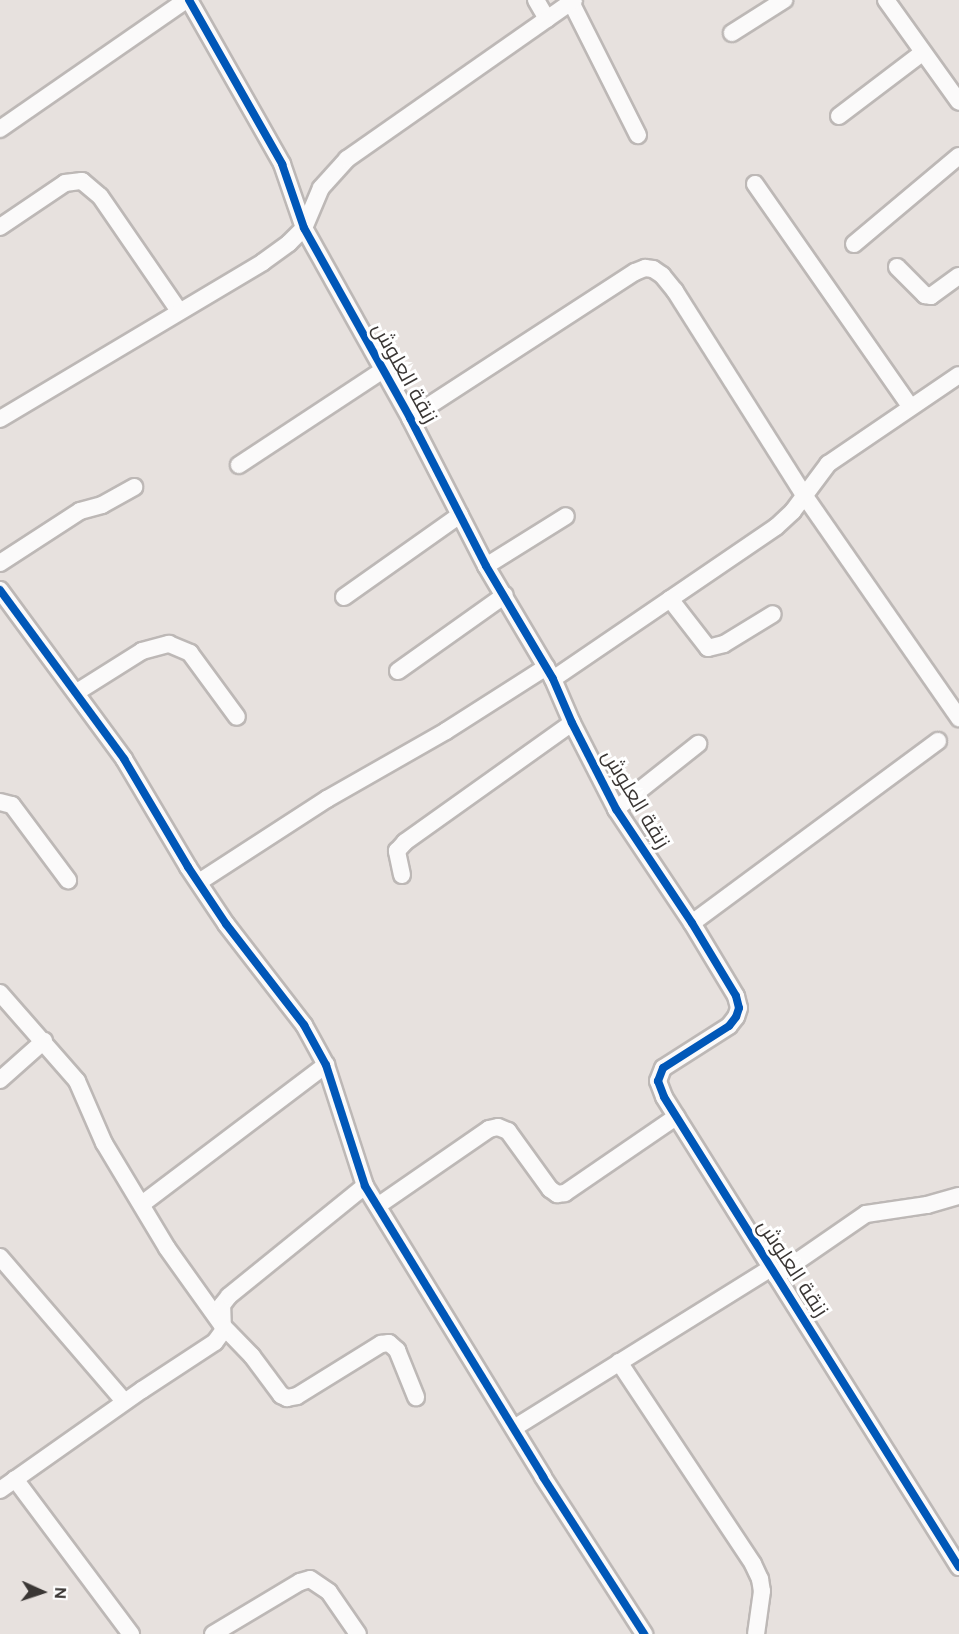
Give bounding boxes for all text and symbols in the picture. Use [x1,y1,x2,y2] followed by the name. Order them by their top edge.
[367,318,443,428] street label: زنقة العلوش
[597,745,675,853] street label: زنقة العلوش
[752,1215,834,1321] street label: زنقة العلوش
[12,1562,72,1622] north arrow
[50,1587,71,1599] text: N

